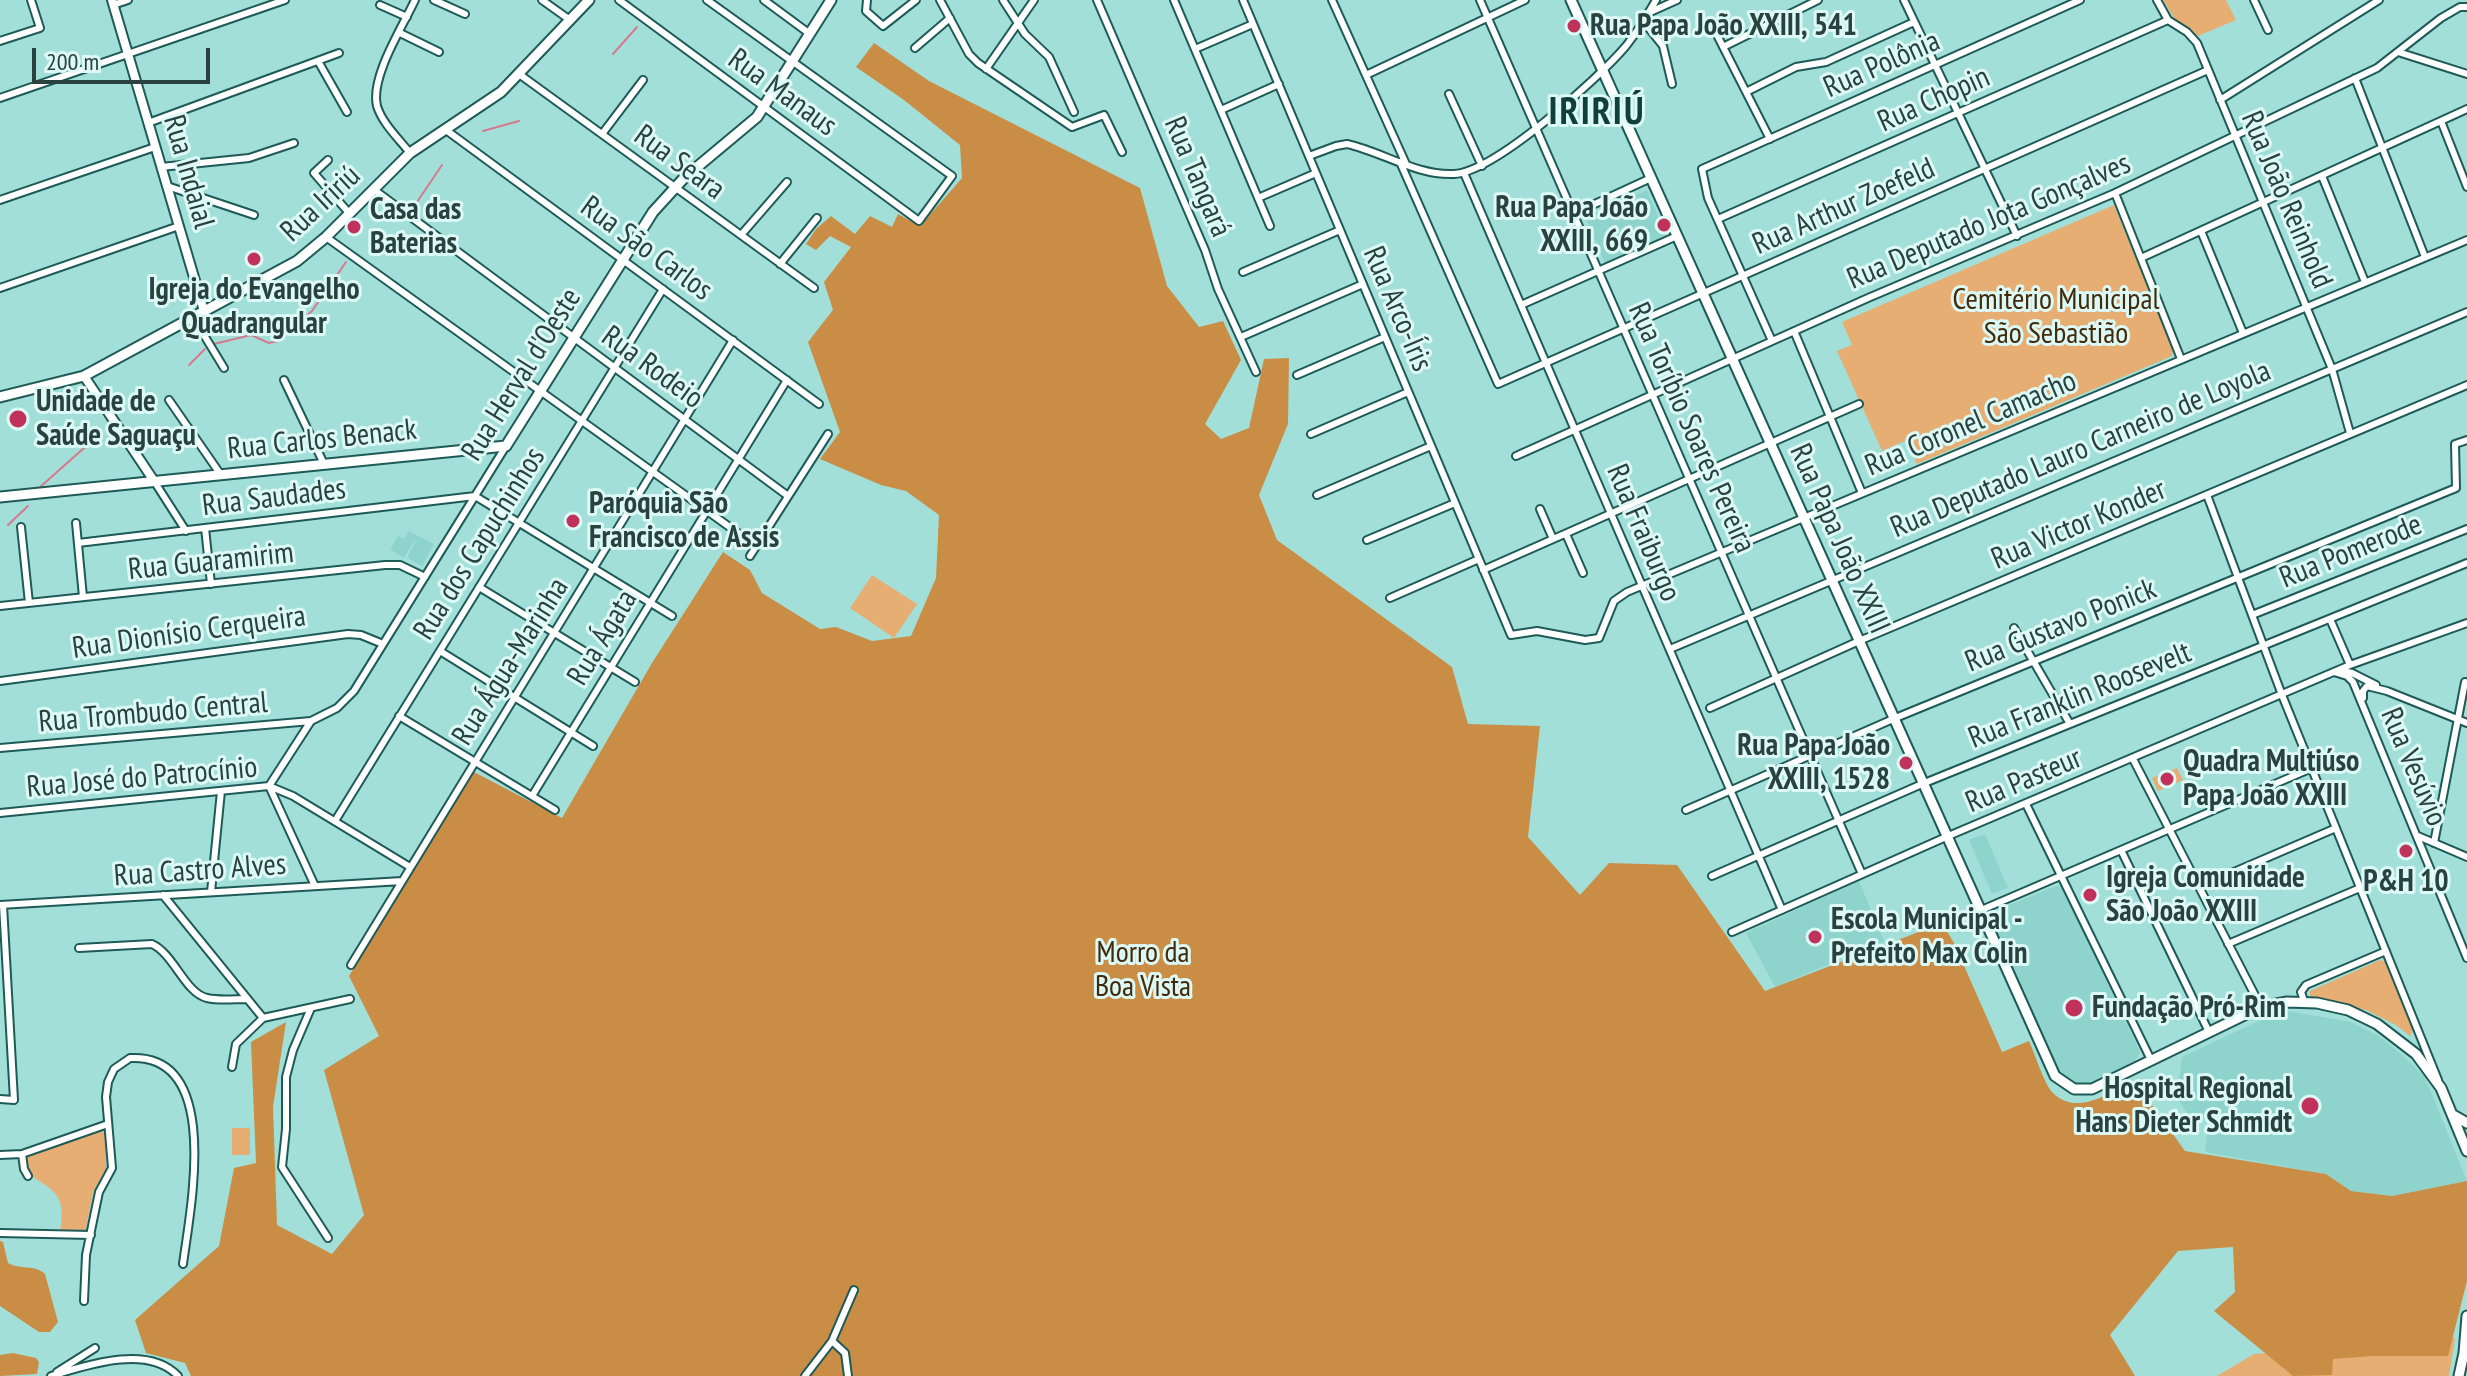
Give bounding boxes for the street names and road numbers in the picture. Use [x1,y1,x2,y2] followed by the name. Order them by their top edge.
[1818,24,1946,106] street label: Rua Polônia
[721,42,843,144] street label: Rua Manaus
[1873,59,1995,141] street label: Rua Chopin
[2233,106,2339,294] street label: Rua João Reinhold
[155,111,221,233] street label: Rua Indaial
[1156,112,1238,242] street label: Rua Tangará
[627,118,731,208] street label: Rua Seara
[1842,146,2136,298] street label: Rua Deputado Jota Gonçalves
[1748,151,1940,263] street label: Rua Arthur Zoefeld
[274,158,368,250] street label: Rua Iririú
[573,189,719,309] street label: Rua São Carlos
[1355,241,1439,377] street label: Rua Arco-Íris
[455,282,589,468] street label: Rua Herval d'Oeste
[1620,297,1762,559] street label: Rua Toríbio Soares Pereira
[594,319,710,417] street label: Rua Rodeio
[1886,354,2276,546] street label: Rua Deputado Lauro Carneiro de Loyola
[1860,363,2082,485] street label: Rua Coronel Camacho
[226,412,418,468] street label: Rua Carlos Benack
[1781,439,1897,639] street label: Rua Papa João XXIII
[407,441,553,647] street label: Rua dos Capuchinhos
[1598,459,1688,607] street label: Rua Fraiburgo
[200,471,348,525] street label: Rua Saudades
[1986,472,2172,578] street label: Rua Victor Konder
[2275,507,2427,597] street label: Rua Pomerode
[127,535,295,589] street label: Rua Guaramirim
[1960,571,2162,681] street label: Rua Gustavo Ponick
[445,572,577,752] street label: Rua Água-Marinha
[561,584,645,692] street label: Rua Ágata
[70,599,308,667] street label: Rua Dionísio Cerqueira
[1964,635,2196,757] street label: Rua Franklin Roosevelt
[37,685,269,741] street label: Rua Trombudo Central
[2372,702,2454,832] street label: Rua Vesúvio
[1961,741,2087,821] street label: Rua Pasteur
[25,750,259,806] street label: Rua José do Patrocínio
[113,847,287,895] street label: Rua Castro Alves

